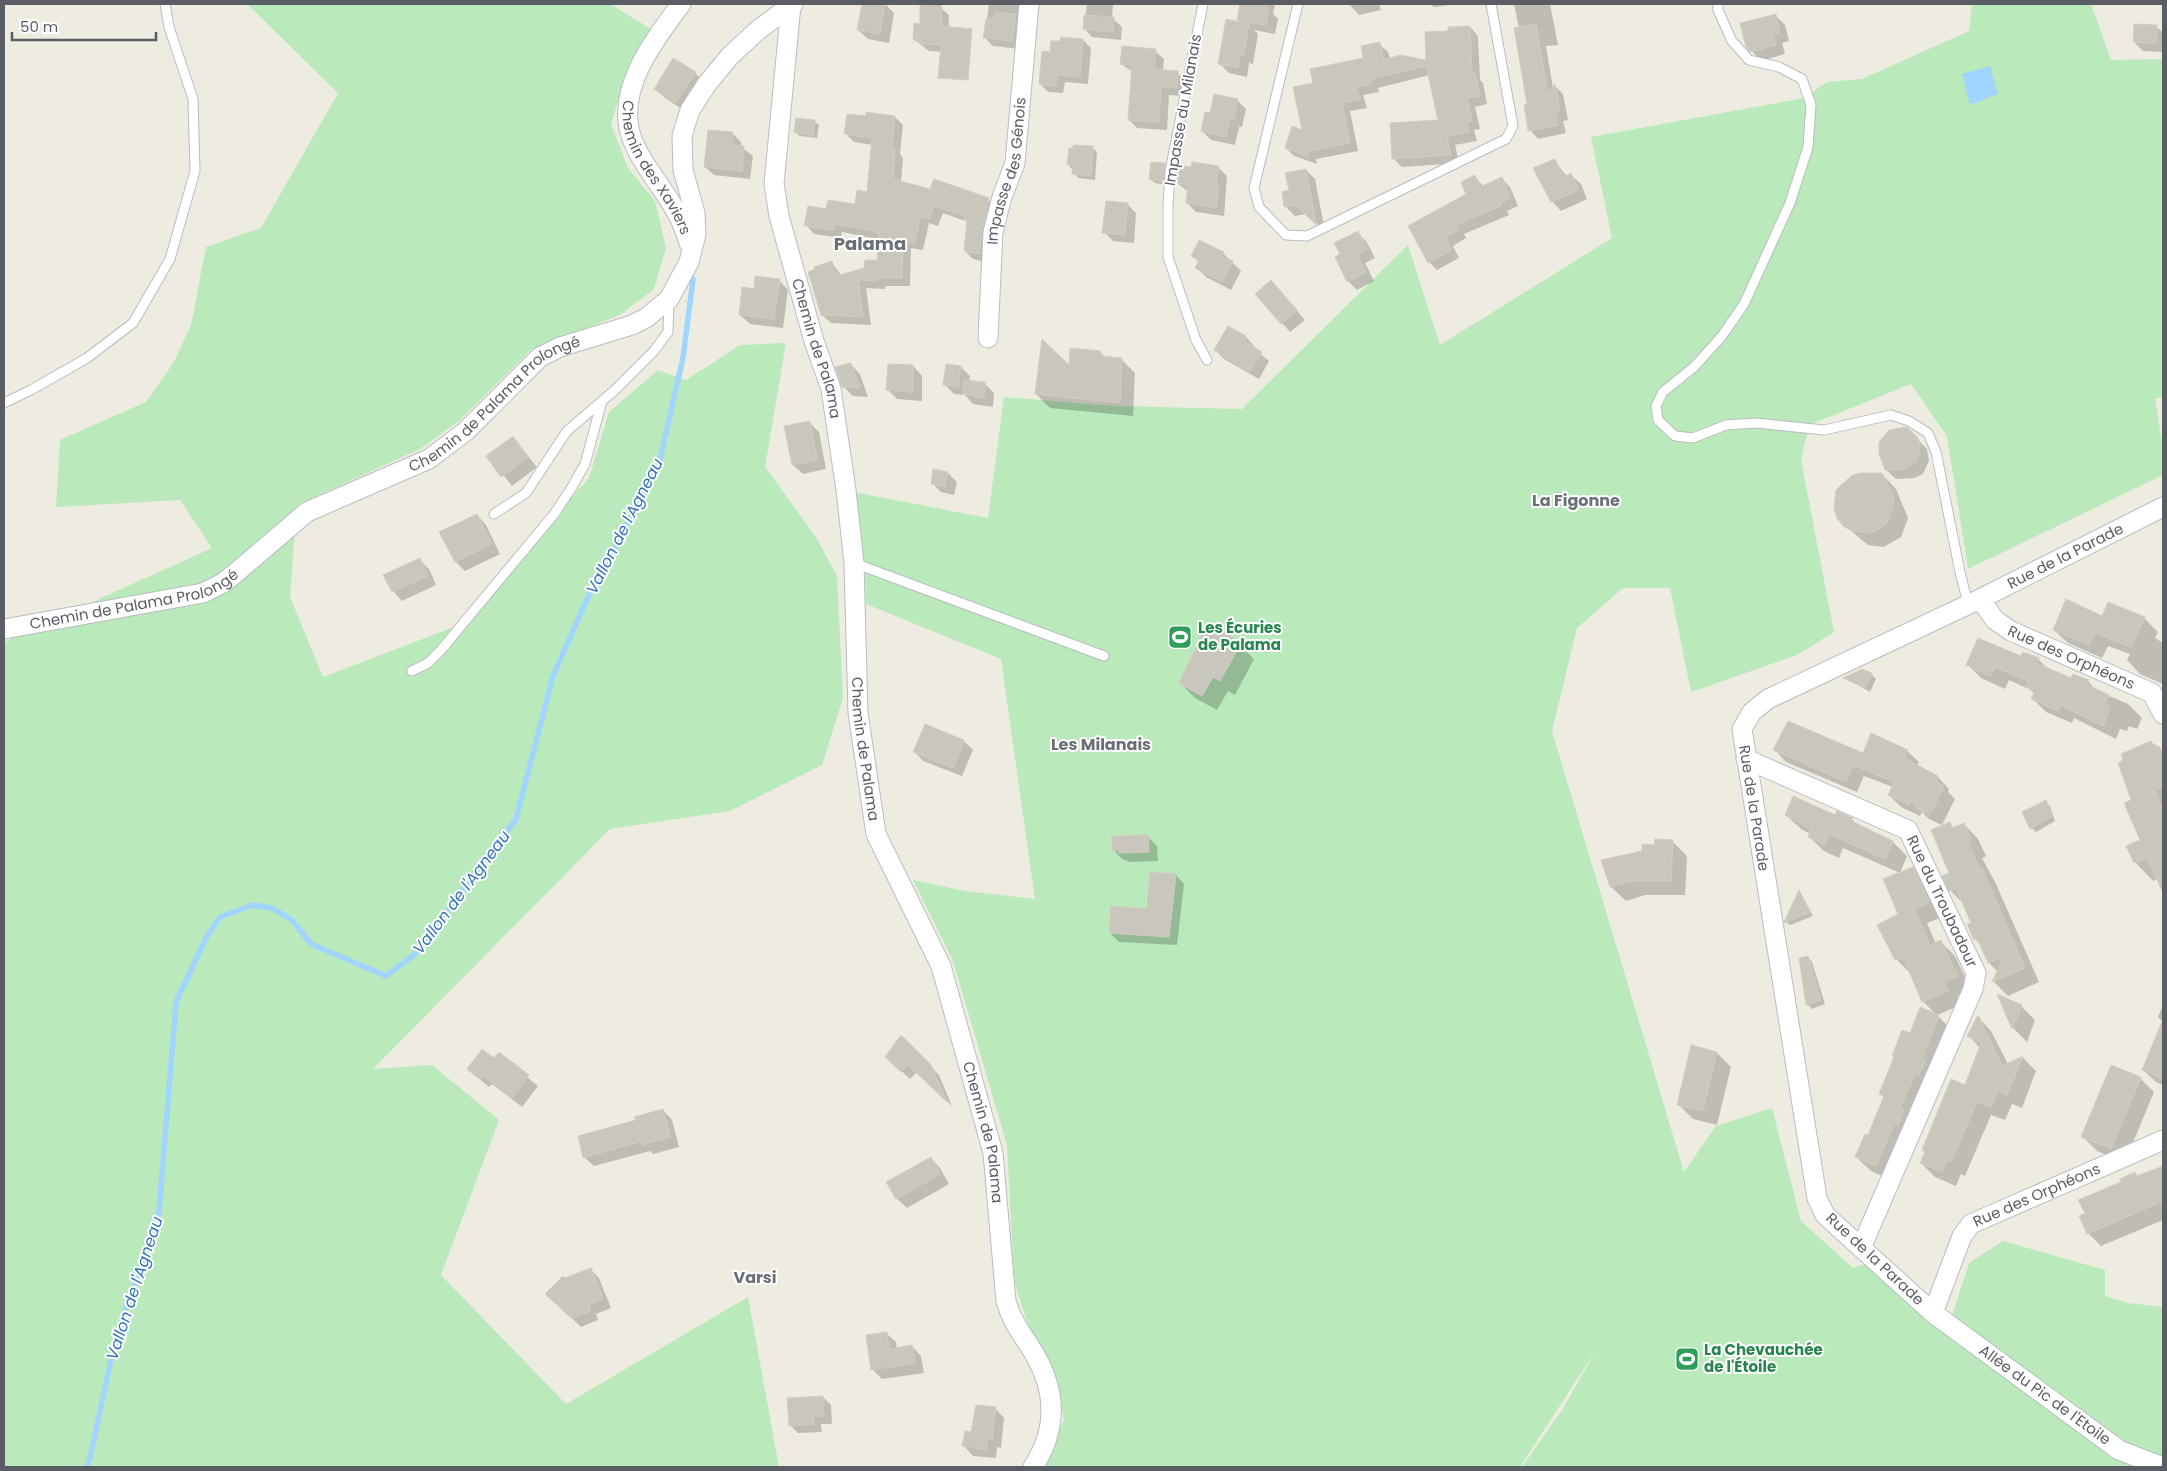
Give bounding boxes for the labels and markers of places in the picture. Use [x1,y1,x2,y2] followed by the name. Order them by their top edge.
[1198,617,1282,655] place label: Les Écuries de Palama
[1167,624,1193,650] sports icon: Les Écuries de Palama
[1704,1339,1823,1377] place label: La Chevauchée de l'Étoile
[1674,1346,1700,1372] sports icon: La Chevauchée de l'Étoile

